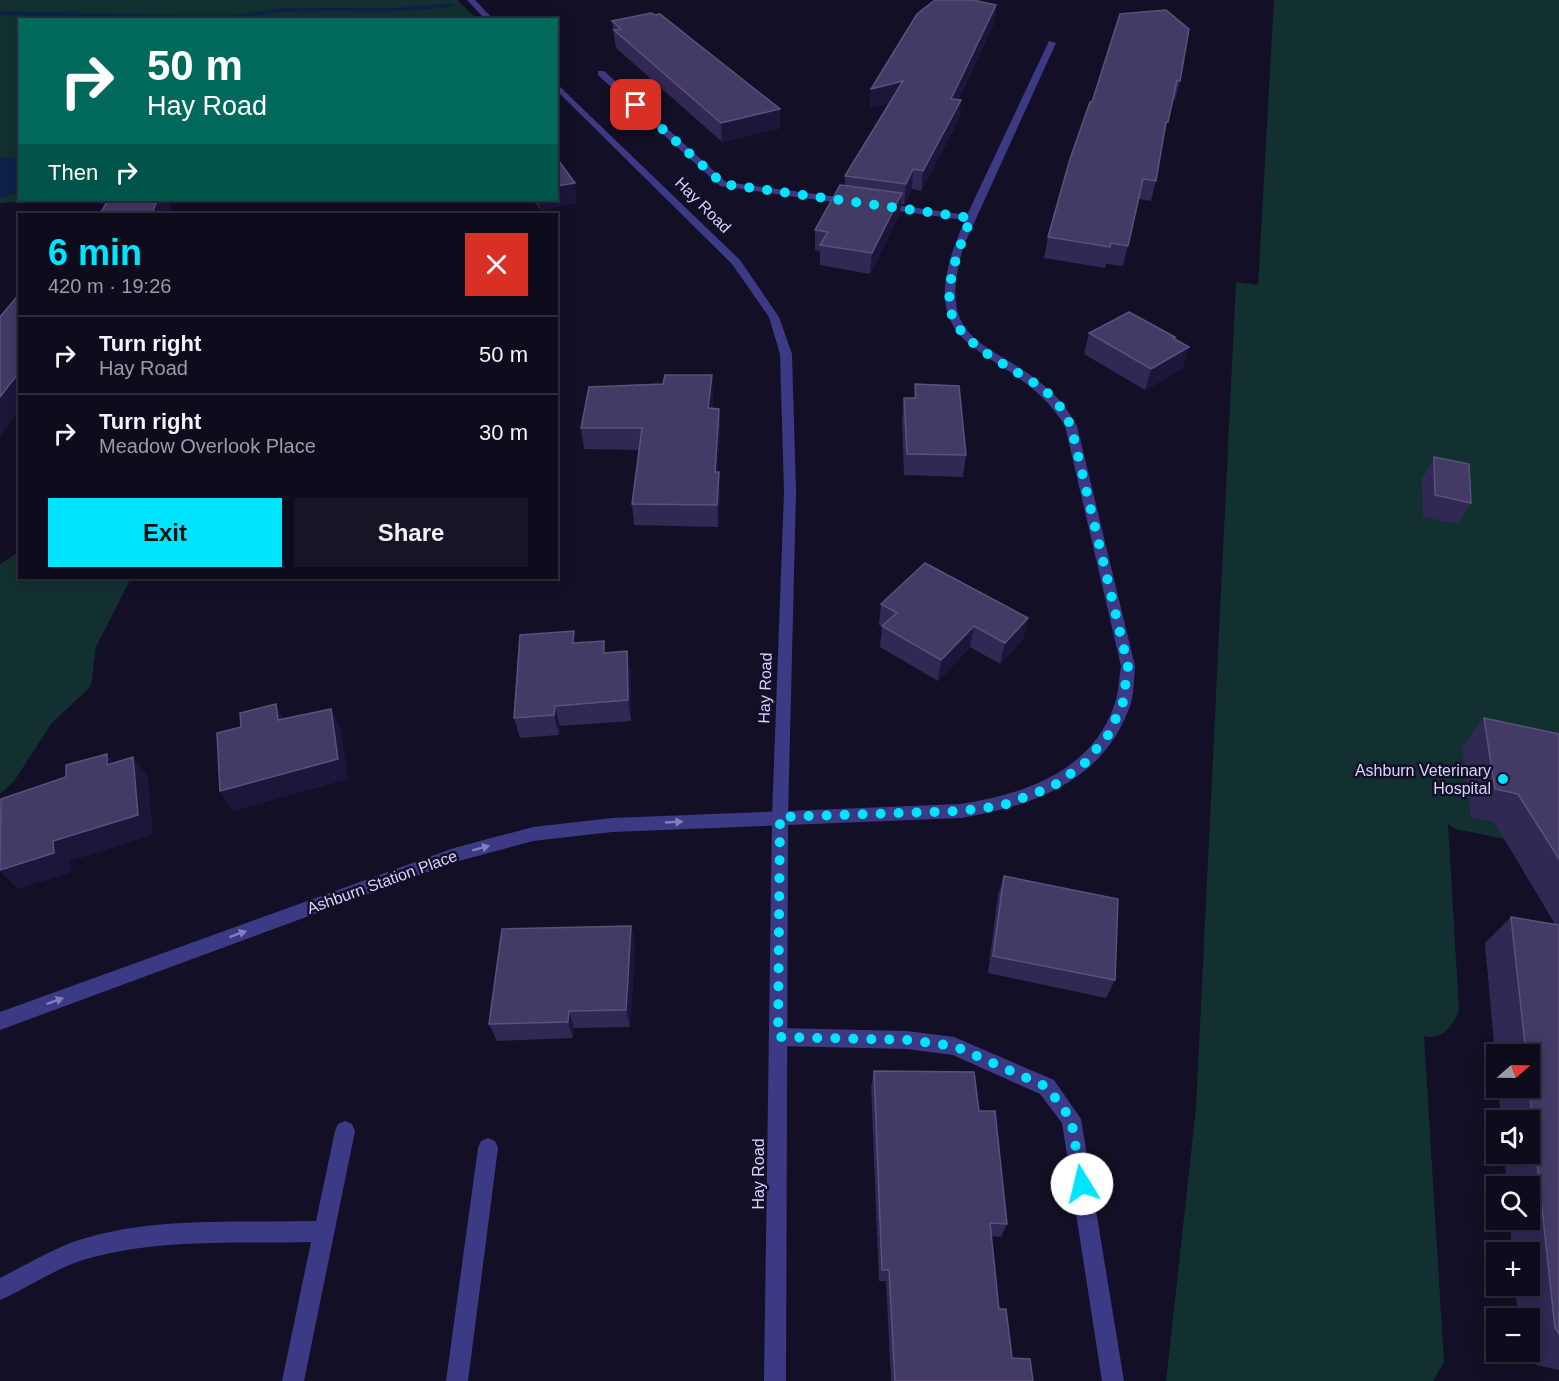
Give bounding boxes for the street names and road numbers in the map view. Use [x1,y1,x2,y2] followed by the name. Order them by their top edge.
[672,174,734,236] street label: Hay Road
[755,652,775,724] street label: Hay Road
[305,847,459,917] street label: Ashburn Station Place
[750,1138,767,1210] street label: Hay Road

